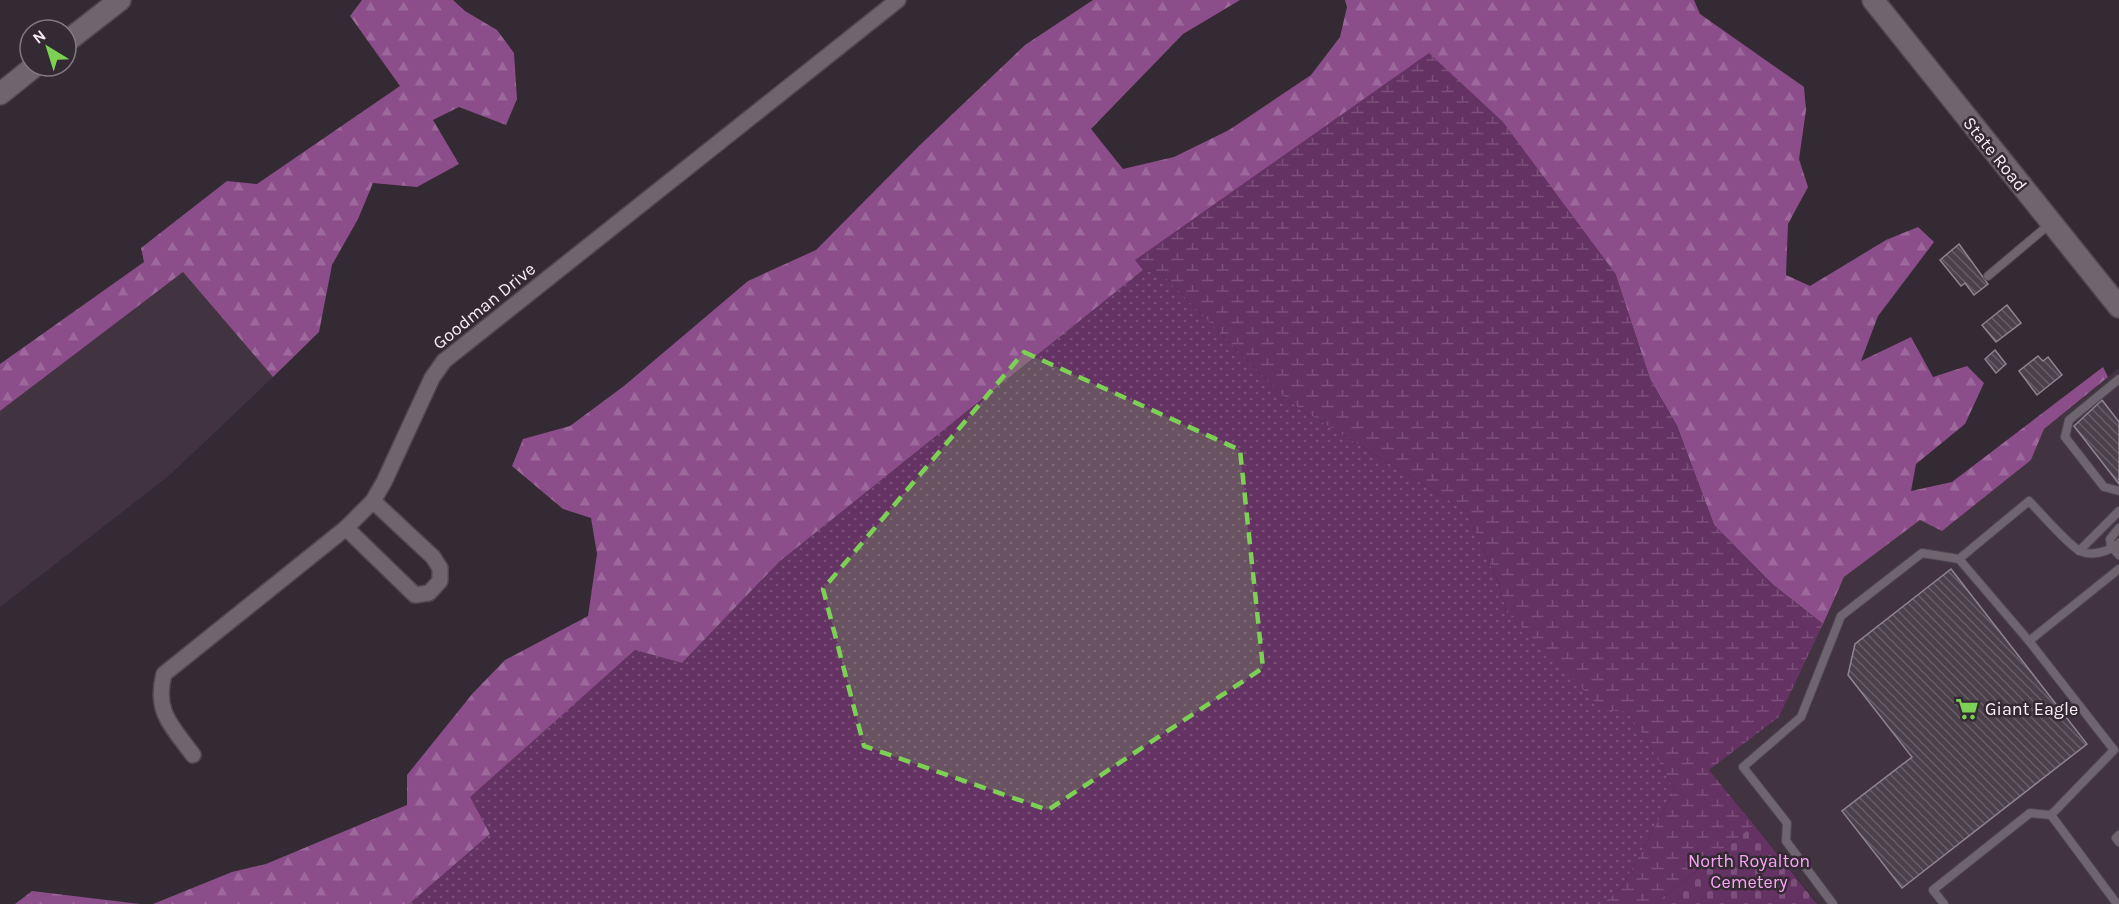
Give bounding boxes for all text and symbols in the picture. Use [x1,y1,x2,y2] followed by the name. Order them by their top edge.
[18,18,78,78] north arrow
[29,26,49,48] text: N
[1958,112,2032,196] street label: State Road
[428,258,540,354] street label: Goodman Drive
[1954,696,1980,722] supermarket icon: Giant Eagle
[1985,698,2078,720] place label: Giant Eagle
[1688,850,1810,893] park label: North Royalton Cemetery

